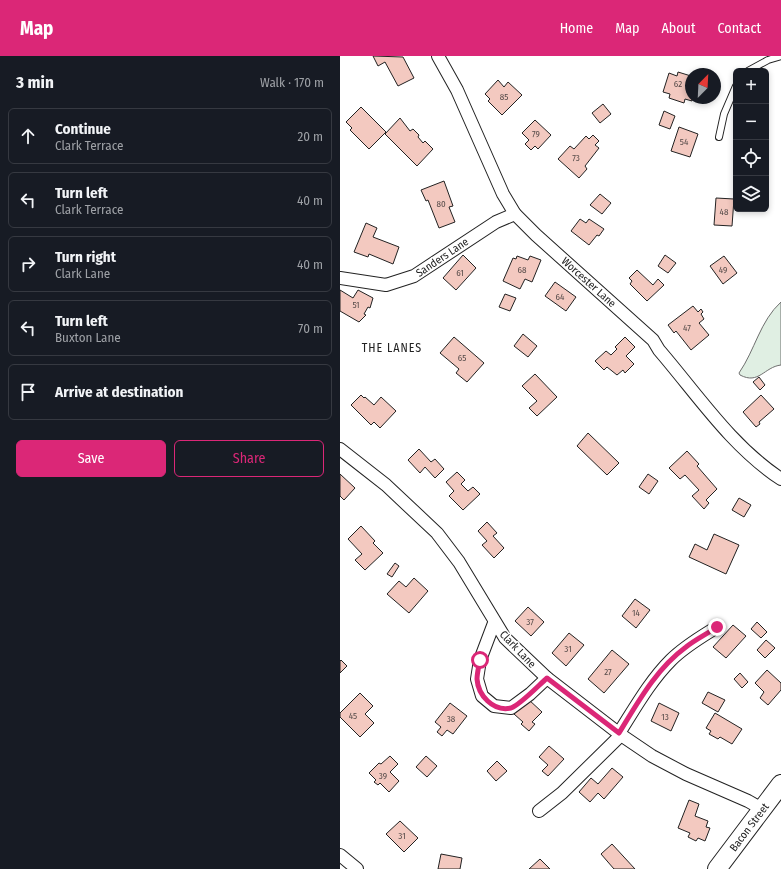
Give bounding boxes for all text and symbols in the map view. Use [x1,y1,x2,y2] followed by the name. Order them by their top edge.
[20,17,53,40] text: Map
[560,20,593,37] text: Home
[615,20,639,37] text: Map
[661,20,696,37] text: About
[718,20,761,37] text: Contact
[685,68,721,104] north arrow
[733,68,769,212] map controls
[733,68,769,104] button: +
[16,72,54,93] text: 3 min
[260,75,324,90] text: Walk · 170 m
[674,79,682,89] house number: 62
[500,92,508,102] house number: 85
[733,104,769,140] button: −
[55,120,111,138] text: Continue
[17,125,39,147] icon: ahead
[297,129,323,144] text: 20 m
[532,129,540,139] house number: 79
[680,137,689,147] house number: 54
[55,138,123,153] text: Clark Terrace
[733,140,769,176] button: locate
[572,153,580,163] house number: 73
[733,176,769,212] button: layers
[55,184,108,202] text: Turn left
[17,189,39,211] icon: left
[297,193,323,208] text: 40 m
[436,199,446,209] house number: 80
[55,202,123,217] text: Clark Terrace
[720,207,729,217] house number: 48
[414,235,471,280] street label: Sanders Lane
[55,248,116,266] text: Turn right
[17,253,39,275] icon: right
[559,255,619,310] street label: Worcester Lane
[297,257,323,272] text: 40 m
[518,265,527,275] house number: 68
[719,265,727,275] house number: 49
[55,266,110,281] text: Clark Lane
[456,268,464,278] house number: 61
[556,292,565,302] house number: 64
[352,300,360,310] house number: 51
[55,312,108,330] text: Turn left
[17,317,39,339] icon: left
[298,321,323,336] text: 70 m
[683,323,691,333] house number: 47
[55,330,121,345] text: Buxton Lane
[362,341,422,355] district label: THE LANES
[458,353,466,363] house number: 65
[17,381,39,403] icon: arrive
[55,383,183,401] text: Arrive at destination
[16,440,166,477] button: Save
[174,440,324,477] button: Share
[632,608,641,618] house number: 14
[526,617,534,627] house number: 37
[708,618,726,636] route end
[497,628,539,671] street label: Clark Lane
[564,644,572,654] house number: 31
[471,651,489,669] route start
[604,667,612,677] house number: 27
[349,711,357,721] house number: 45
[661,712,669,722] house number: 13
[447,714,456,724] house number: 38
[379,771,387,781] house number: 39
[727,800,772,854] street label: Bacon Street
[398,831,406,841] house number: 31

